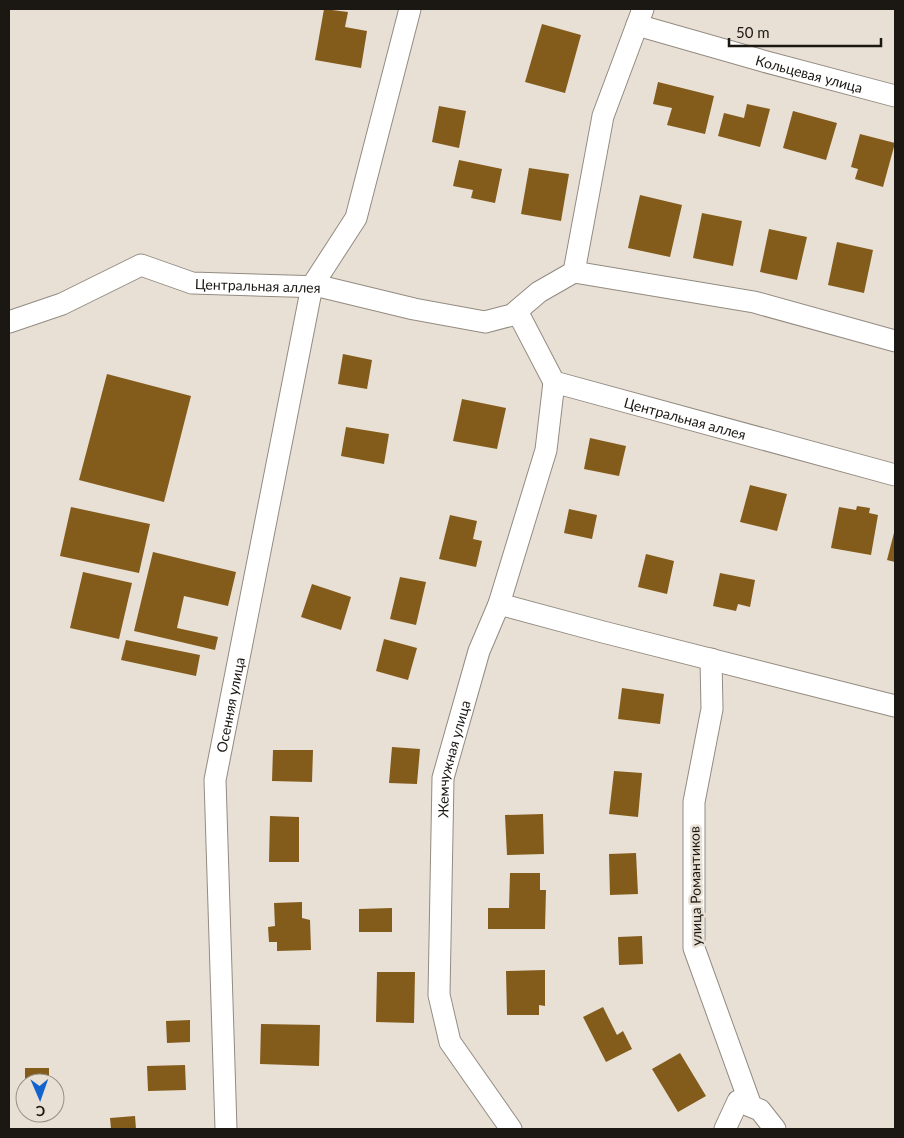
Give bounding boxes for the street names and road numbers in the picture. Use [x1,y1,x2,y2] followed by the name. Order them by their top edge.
[754,51,865,96] street label: Кольцевая улица
[195,275,321,295] street label: Центральная аллея
[622,393,748,442] street label: Центральная аллея
[212,656,247,754] street label: Осенняя улица
[434,698,473,818] street label: Жемчужная улица
[685,826,705,946] street label: улица Романтиков

